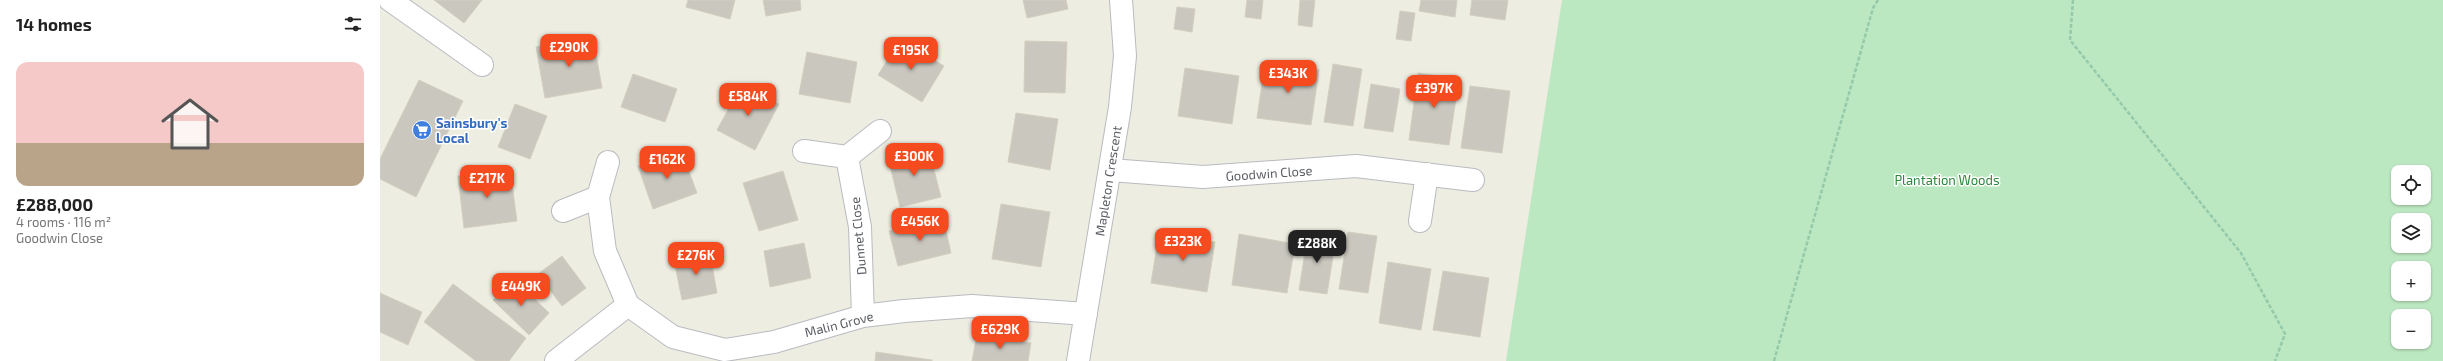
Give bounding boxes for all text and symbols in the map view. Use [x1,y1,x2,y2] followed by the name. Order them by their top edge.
[342,13,364,35] icon: filters
[16,14,92,34] text: 14 homes
[541,34,597,68] pin: £290K
[883,37,939,71] pin: £195K
[549,39,589,55] text: £290K
[893,42,929,58] text: £195K
[1260,60,1316,94] pin: £343K
[1269,65,1307,81] text: £343K
[1406,75,1462,109] pin: £397K
[1415,80,1453,96] text: £397K
[720,83,776,117] pin: £584K
[154,88,226,160] icon: home
[728,88,768,104] text: £584K
[436,115,507,146] place label: Sainsbury's Local
[411,119,433,141] supermarket icon: Sainsbury's Local
[1091,125,1125,237] street label: Mapleton Crescent
[886,143,942,177] pin: £300K
[639,146,695,180] pin: £162K
[894,148,934,164] text: £300K
[649,151,685,167] text: £162K
[1225,162,1313,184] street label: Goodwin Close
[459,165,515,199] pin: £217K
[2391,165,2431,349] map controls
[2391,165,2431,205] button: locate
[469,170,505,186] text: £217K
[1894,172,2000,188] park label: Plantation Woods
[16,194,93,214] text: £288,000
[847,196,869,276] street label: Dunnet Close
[892,208,948,242] pin: £456K
[901,213,940,229] text: £456K
[2391,213,2431,253] button: layers
[16,214,111,230] text: 4 rooms · 116 m²
[1155,228,1211,262] pin: £323K
[16,230,103,246] text: Goodwin Close
[1289,230,1345,264] pin: £288K
[1164,233,1202,249] text: £323K
[1297,235,1337,251] text: £288K
[668,242,724,276] pin: £276K
[677,247,715,263] text: £276K
[2391,261,2431,301] button: +
[493,273,549,307] pin: £449K
[501,278,541,294] text: £449K
[803,308,875,340] street label: Malin Grove
[2391,309,2431,349] button: −
[972,316,1028,350] pin: £629K
[981,321,1019,337] text: £629K

